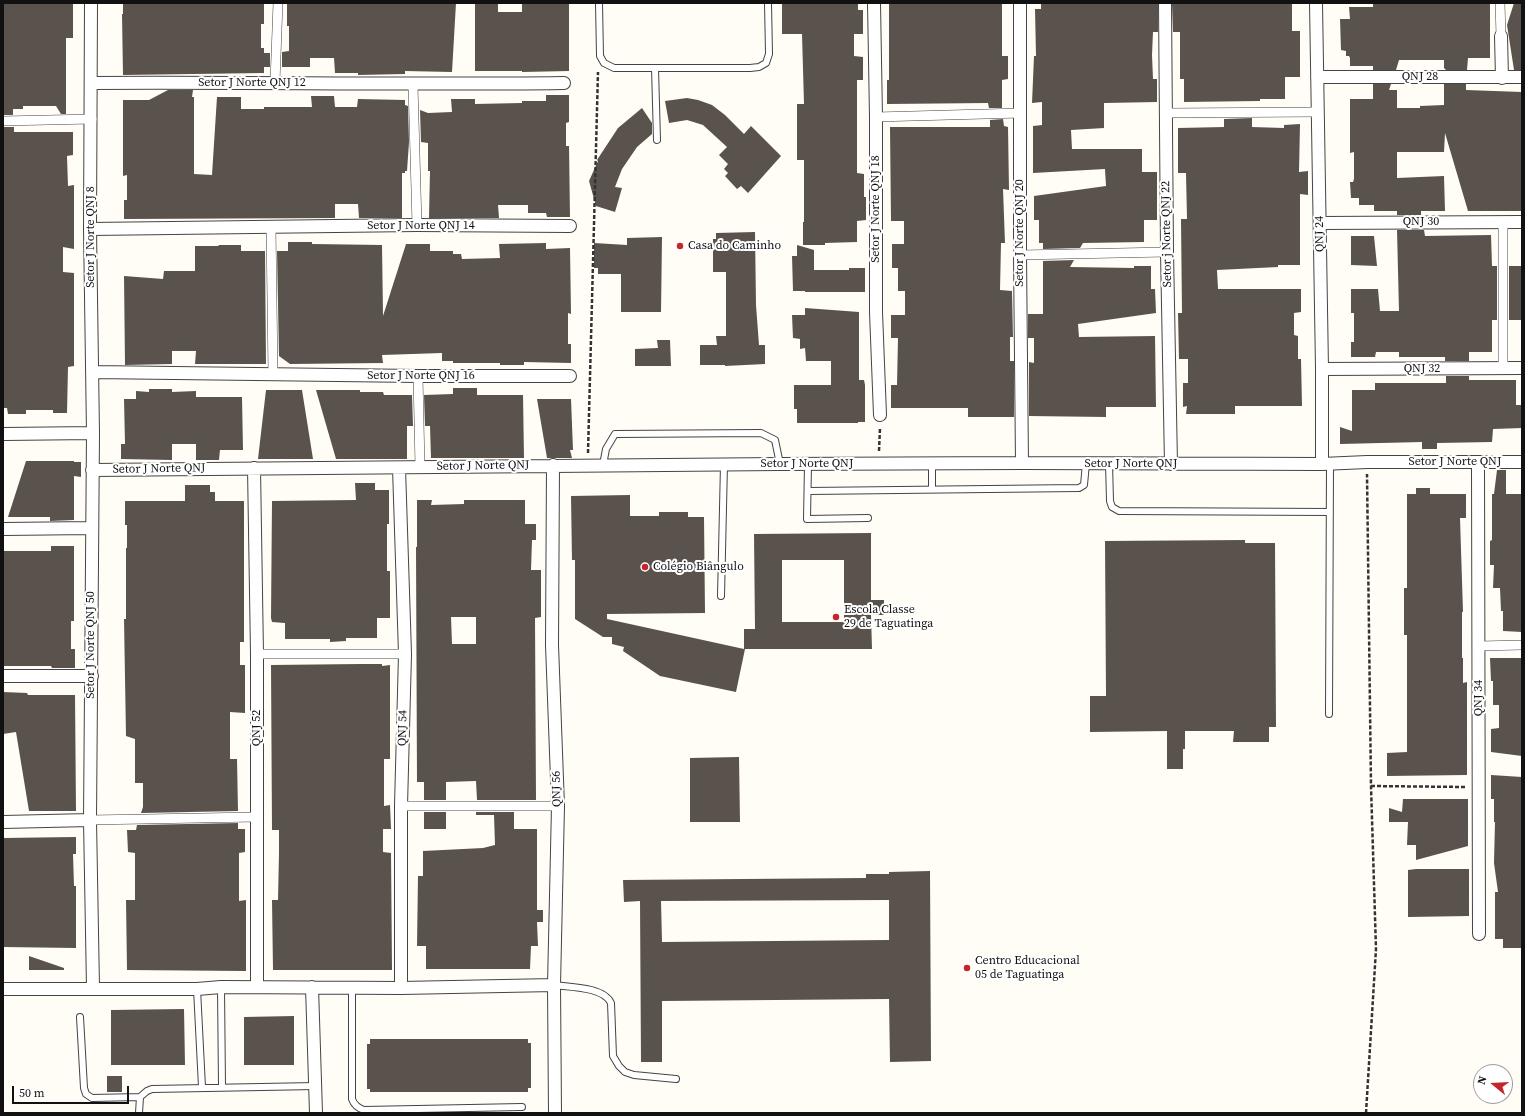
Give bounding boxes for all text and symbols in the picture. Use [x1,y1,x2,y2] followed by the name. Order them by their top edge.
[1402,70,1438,84] street label: QNJ 28
[198,76,306,90] street label: Setor J Norte QNJ 12
[869,155,883,263] street label: Setor J Norte QNJ 18
[1013,179,1027,287] street label: Setor J Norte QNJ 20
[1159,181,1175,287] street label: Setor j Norte QNJ 22
[84,186,98,288] street label: Setor J Norte QNJ 8
[1403,215,1439,229] street label: QNJ 30
[1312,216,1328,252] street label: QNJ 24
[367,219,475,233] street label: Setor J Norte QNJ 14
[688,239,781,253] place label: Casa do Caminho
[675,241,685,251] marker: Casa do Caminho
[1404,362,1440,376] street label: QNJ 32
[367,369,475,383] street label: Setor J Norte QNJ 16
[1409,455,1501,469] street label: Setor J Norte QNJ
[761,457,853,471] street label: Setor J Norte QNJ
[1085,457,1177,471] street label: Setor J Norte QNJ
[436,458,530,474] street label: Setor J Norte QNJ
[112,461,206,477] street label: Setor J Norte QNJ
[653,560,744,574] place label: Colégio Biângulo
[640,562,650,572] marker: Colégio Biângulo
[84,591,98,699] street label: Setor J Norte QNJ 50
[844,603,933,631] place label: Escola Classe 29 de Taguatinga
[831,612,841,622] marker: Escola Classe 29 de Taguatinga
[1472,680,1486,716] street label: QNJ 34
[250,710,264,746] street label: QNJ 52
[395,710,411,746] street label: QNJ 54
[549,771,565,807] street label: QNJ 56
[975,954,1080,982] place label: Centro Educacional 05 de Taguatinga
[962,963,972,973] marker: Centro Educacional 05 de Taguatinga
[1473,1064,1513,1104] north arrow
[1474,1074,1490,1087] text: N
[14,1078,131,1104] scale bar
[19,1085,45,1101] text: 50 m

